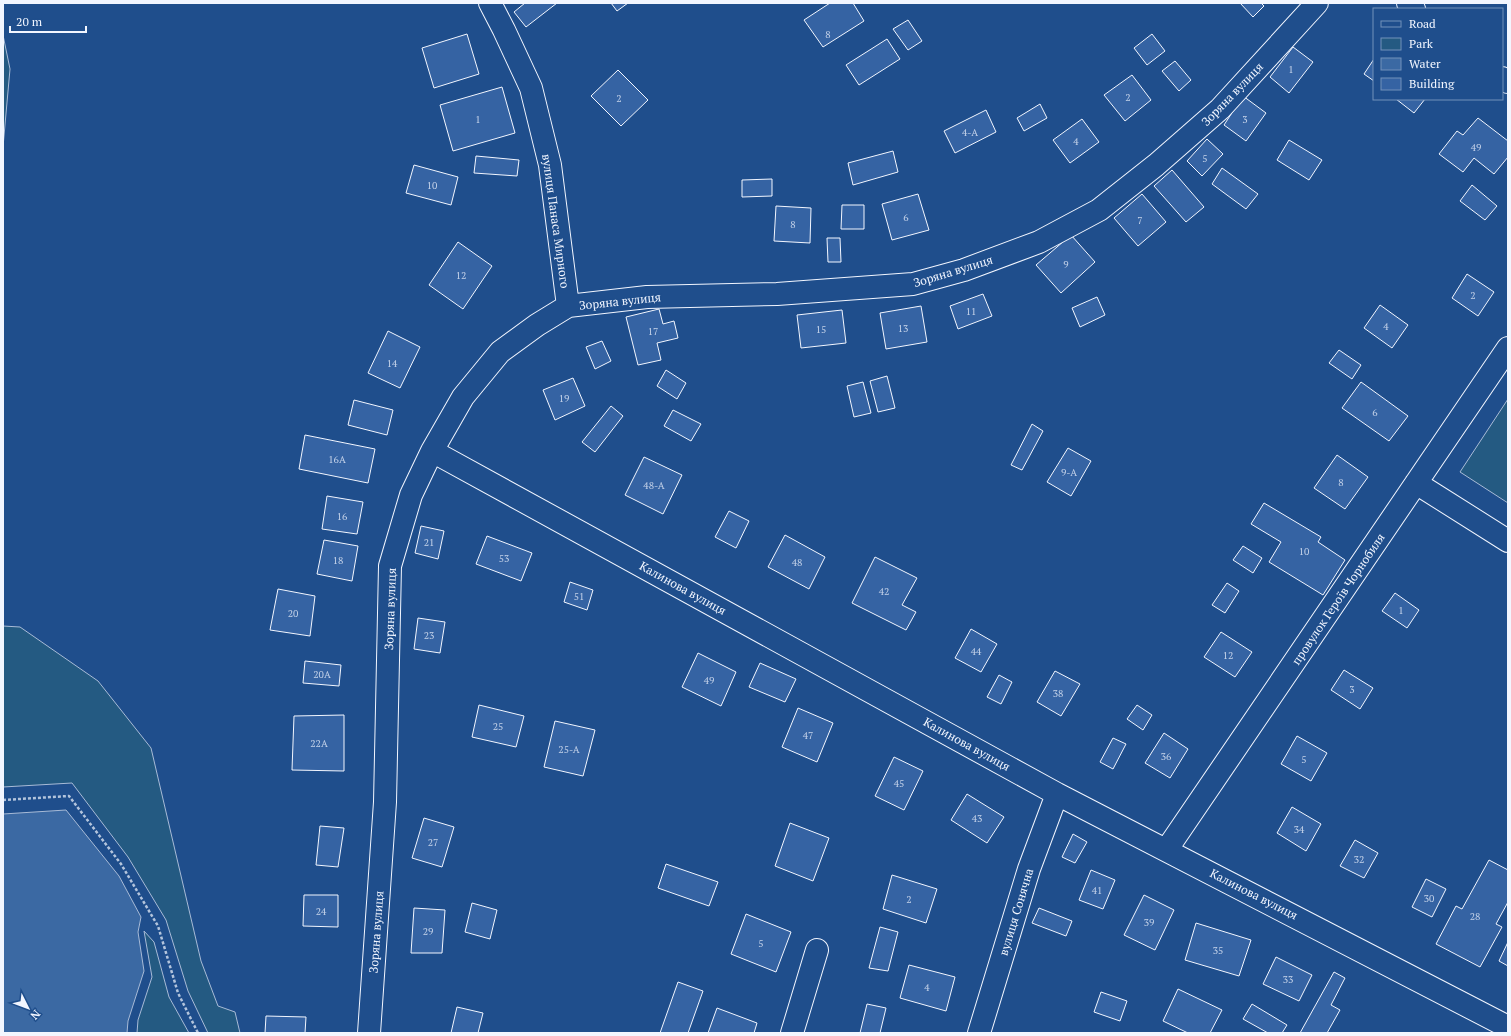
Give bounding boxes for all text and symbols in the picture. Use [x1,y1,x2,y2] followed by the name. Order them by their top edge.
[10,8,86,34] scale bar
[1373,8,1503,100] legend
[16,14,43,29] text: 20 m
[1409,16,1436,31] text: Road
[825,28,831,41] house number: 8
[1409,36,1434,51] text: Park
[1409,56,1441,71] text: Water
[1198,59,1266,129] street label: Зоряна вулиця
[1288,63,1294,76] house number: 1
[1409,76,1455,91] text: Building
[1125,91,1131,104] house number: 2
[616,92,622,105] house number: 2
[475,113,481,126] house number: 1
[1242,113,1248,126] house number: 3
[962,126,978,139] house number: 4-А
[1073,135,1079,148] house number: 4
[1471,141,1481,154] house number: 49
[1202,152,1208,165] house number: 5
[539,153,573,290] street label: вулиця Панаса Мирного
[427,179,437,192] house number: 10
[903,211,909,224] house number: 6
[1137,214,1143,227] house number: 7
[790,218,796,231] house number: 8
[911,252,995,290] street label: Зоряна вулиця
[1063,258,1069,271] house number: 9
[456,269,466,282] house number: 12
[578,289,662,313] street label: Зоряна вулиця
[1470,289,1476,302] house number: 2
[966,305,976,318] house number: 11
[1383,320,1389,333] house number: 4
[898,322,908,335] house number: 13
[816,323,826,336] house number: 15
[648,325,658,338] house number: 17
[387,357,398,370] house number: 14
[559,392,569,405] house number: 19
[1372,406,1378,419] house number: 6
[328,453,346,466] house number: 16А
[1061,466,1077,479] house number: 9-А
[1338,476,1344,489] house number: 8
[643,479,665,492] house number: 48-А
[337,510,348,523] house number: 16
[1288,530,1388,668] street label: провулок Героїв Чорнобиля
[424,536,434,549] house number: 21
[1299,545,1309,558] house number: 10
[499,552,509,565] house number: 53
[333,554,343,567] house number: 18
[792,556,802,569] house number: 48
[637,558,729,618] street label: Калинова вулиця
[381,568,399,650] street label: Зоряна вулиця
[879,585,889,598] house number: 42
[574,590,584,603] house number: 51
[1398,604,1404,617] house number: 1
[288,607,298,620] house number: 20
[424,629,434,642] house number: 23
[971,645,982,658] house number: 44
[1223,649,1233,662] house number: 12
[313,668,331,681] house number: 20А
[704,674,714,687] house number: 49
[1349,683,1355,696] house number: 3
[1053,687,1063,700] house number: 38
[921,714,1013,774] street label: Калинова вулиця
[493,720,503,733] house number: 25
[803,729,813,742] house number: 47
[310,737,328,750] house number: 22А
[558,743,580,756] house number: 25-А
[1161,750,1172,763] house number: 36
[1301,753,1307,766] house number: 5
[894,777,904,790] house number: 45
[972,812,982,825] house number: 43
[1294,823,1305,836] house number: 34
[428,836,438,849] house number: 27
[1354,853,1364,866] house number: 32
[1208,865,1300,923] street label: Калинова вулиця
[996,867,1036,957] street label: вулиця Сонячна
[1092,884,1102,897] house number: 41
[366,890,386,974] street label: Зоряна вулиця
[1424,892,1434,905] house number: 30
[906,893,912,906] house number: 2
[316,905,327,918] house number: 24
[1470,910,1480,923] house number: 28
[1144,916,1154,929] house number: 39
[423,925,433,938] house number: 29
[758,937,764,950] house number: 5
[1213,944,1223,957] house number: 35
[1283,973,1293,986] house number: 33
[924,981,930,994] house number: 4
[8,988,48,1028] north arrow
[27,1007,43,1023] text: N

